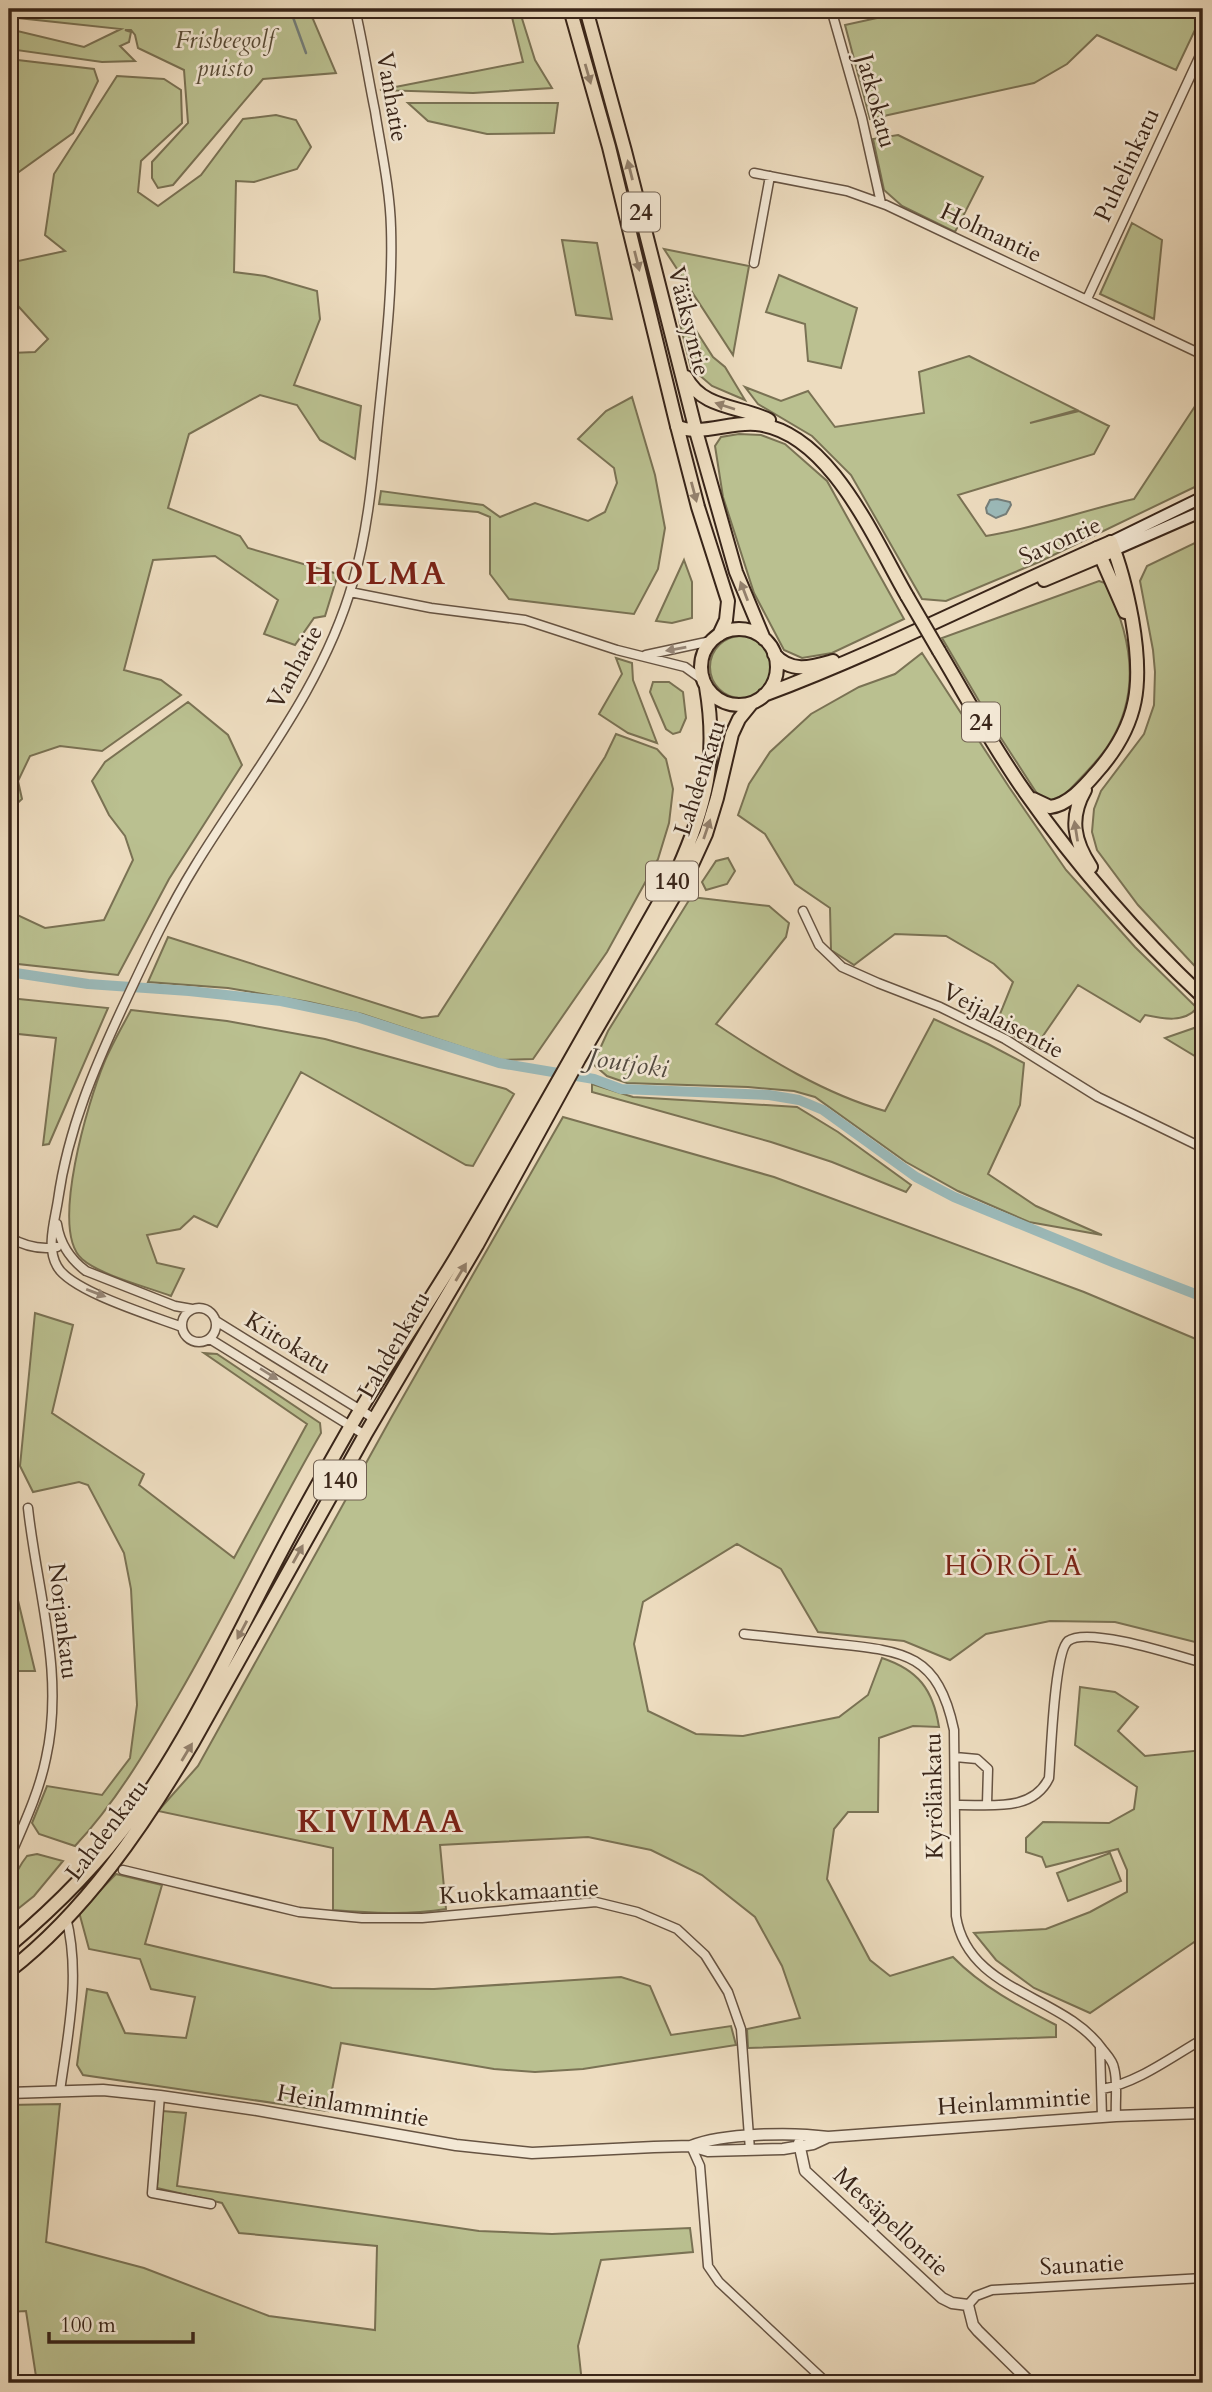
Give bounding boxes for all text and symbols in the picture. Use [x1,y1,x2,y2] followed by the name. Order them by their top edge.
[175,24,280,85] park label: Frisbeegolf puisto
[847,48,904,152] street label: Jatkokatu
[368,50,416,144] street label: Vanhatie
[584,64,594,85] one-way arrow
[1086,103,1168,227] street label: Puhelinkatu
[624,159,635,181] one-way arrow
[622,192,660,232] road number: 24
[935,195,1047,271] street label: Holmantie
[632,250,643,272] one-way arrow
[660,263,718,379] street label: Vääksyntie
[714,400,735,410] one-way arrow
[689,481,700,503] one-way arrow
[1014,508,1106,574] street label: Savontie
[305,552,447,596] district label: HOLMA
[738,581,749,602] one-way arrow
[259,619,331,715] street label: Vanhatie
[665,644,687,655] one-way arrow
[962,702,1000,742] road number: 24
[666,716,734,840] street label: Lahdenkatu
[702,818,713,839] one-way arrow
[1070,820,1081,842] one-way arrow
[646,862,698,900] road number: 140
[936,975,1070,1067] street label: Veijalaisentie
[579,1038,672,1087] water label: Joutjoki
[455,1262,468,1281] one-way arrow
[350,1285,438,1405] street label: Lahdenkatu
[86,1288,107,1299] one-way arrow
[239,1304,337,1382] street label: Kiitokatu
[259,1367,278,1380] one-way arrow
[314,1460,366,1499] road number: 140
[292,1544,304,1563] one-way arrow
[944,1547,1084,1585] district label: HÖRÖLÄ
[39,1561,87,1681] street label: Norjankatu
[236,1620,248,1640] one-way arrow
[916,1732,952,1860] street label: Kyrölänkatu
[181,1743,193,1762] one-way arrow
[58,1772,156,1888] street label: Lahdenkatu
[297,1800,465,1844] district label: KIVIMAA
[438,1871,600,1913] street label: Kuokkamaantie
[274,2076,432,2136] street label: Heinlammintie
[936,2080,1092,2124] street label: Heinlammintie
[826,2160,956,2284] street label: Metsäpellontie
[1039,2246,1125,2284] street label: Saunatie
[49,2301,192,2345] scale bar
[60,2311,116,2340] text: 100 m

